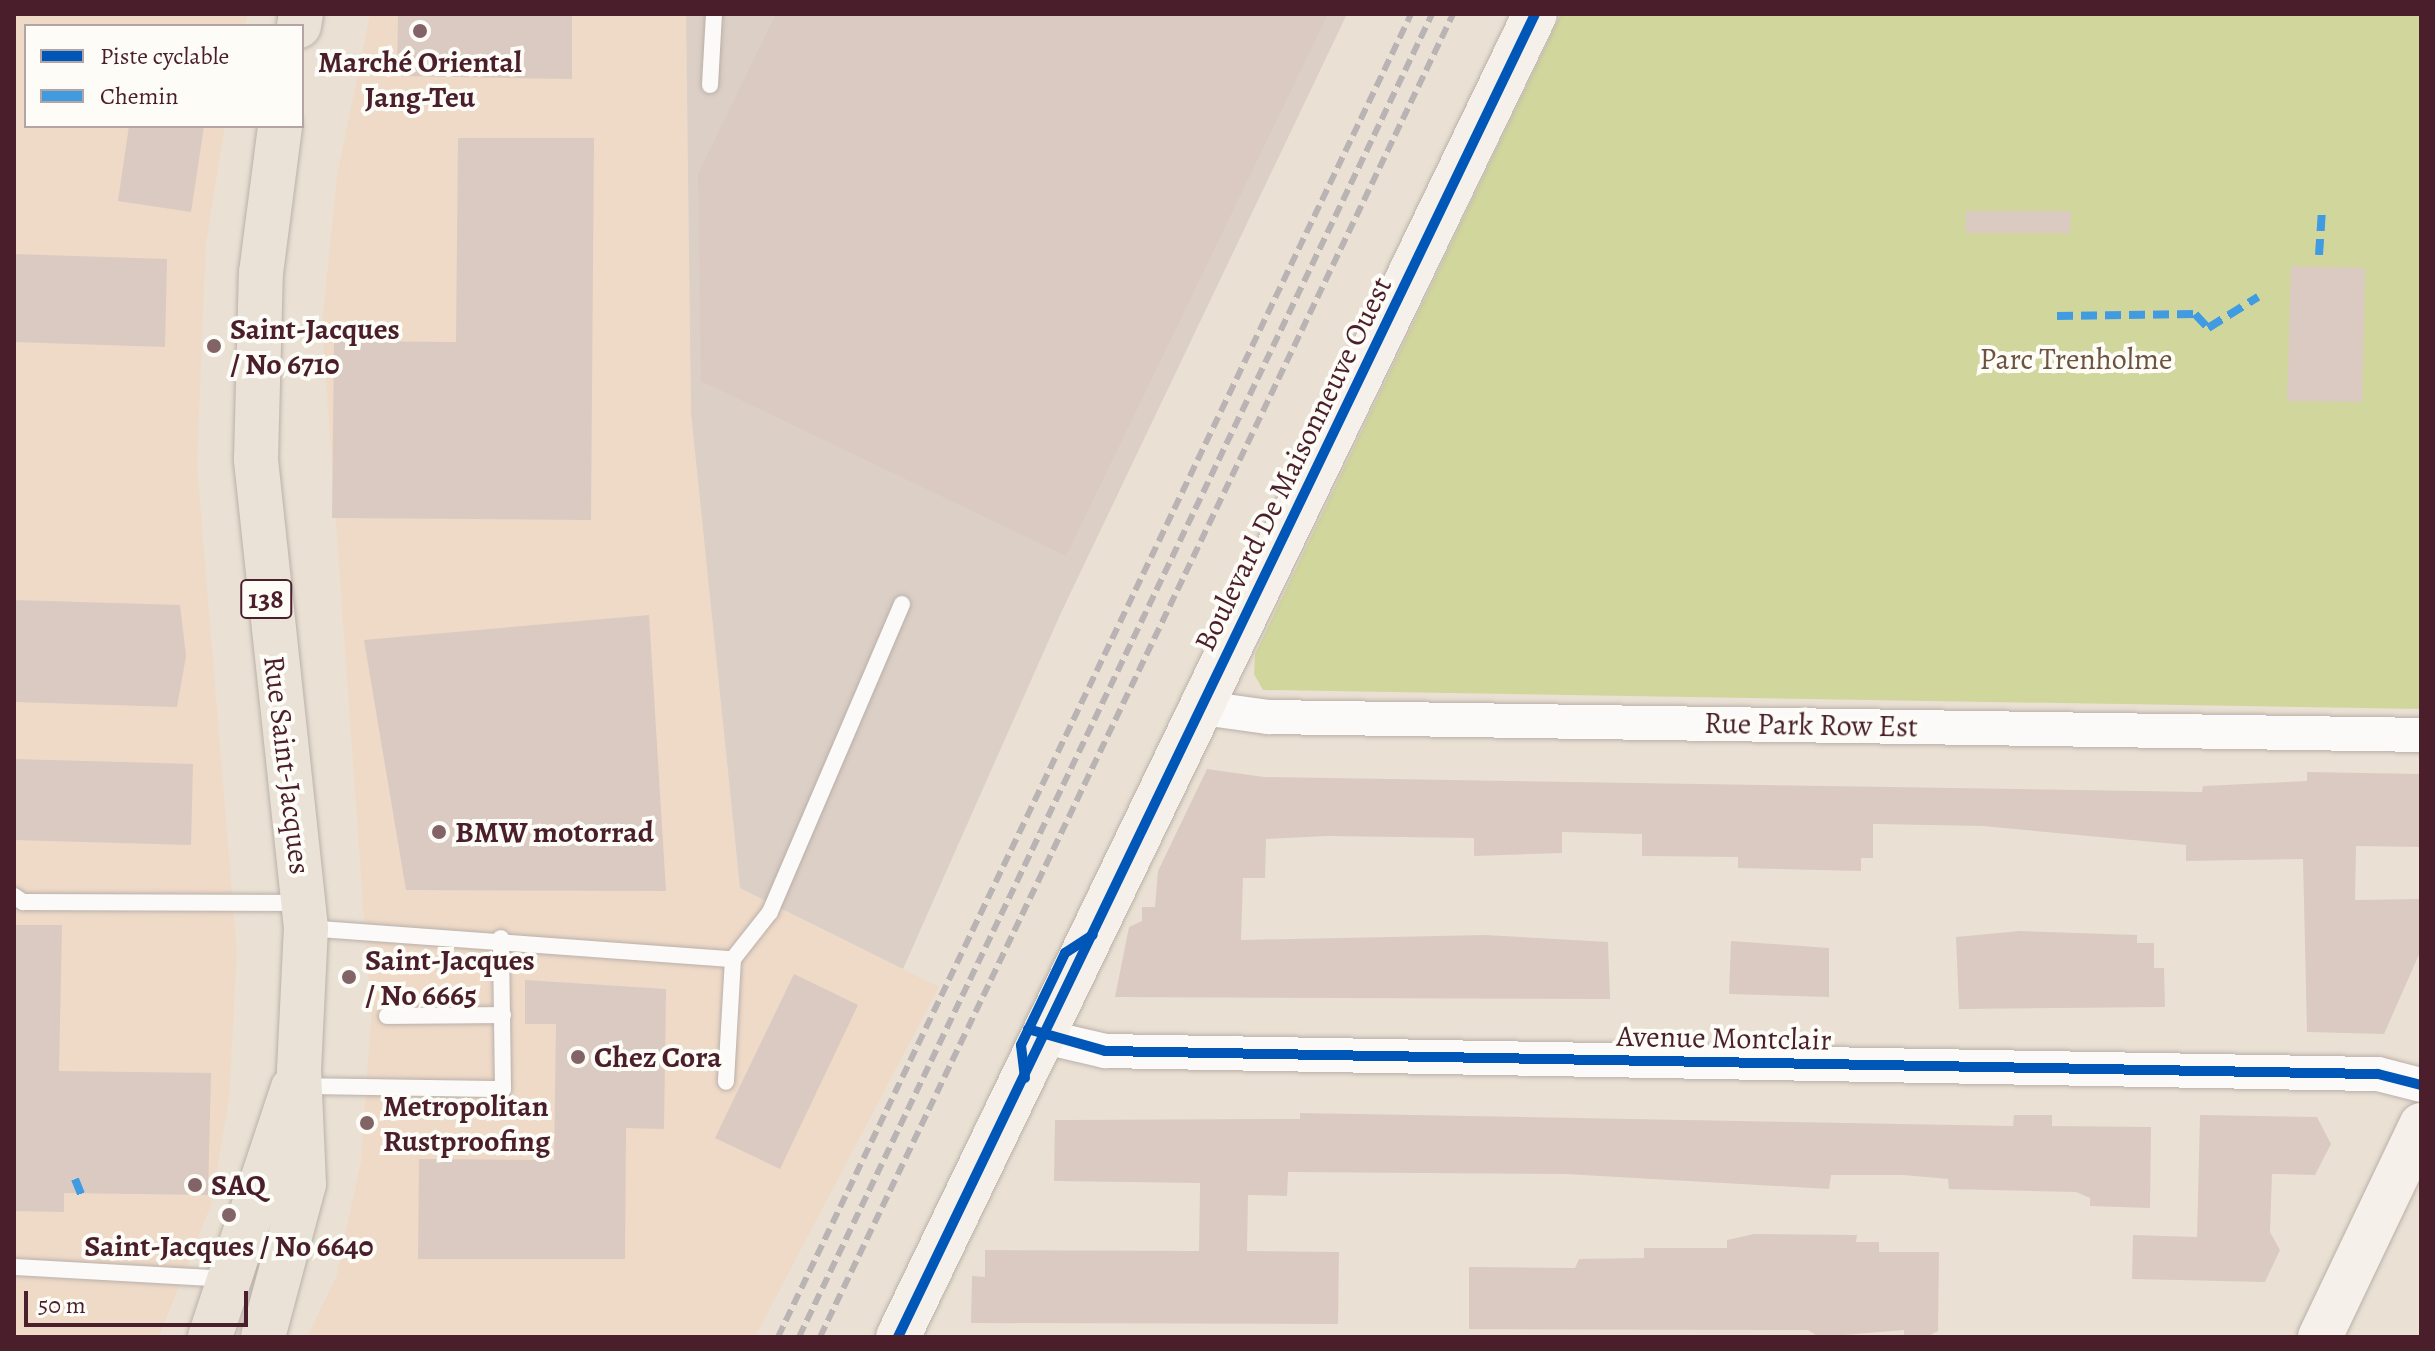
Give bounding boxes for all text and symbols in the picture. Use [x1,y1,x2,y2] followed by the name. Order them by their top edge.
[411,22,429,40] marker: Marché Oriental Jang-Teu
[24,24,304,128] legend
[100,40,229,72] text: Piste cyclable
[318,44,522,114] place label: Marché Oriental Jang-Teu
[100,80,178,112] text: Chemin
[1187,271,1399,657] street label: Boulevard De Maisonneuve Ouest
[230,311,400,382] place label: Saint-Jacques / No 6710
[205,337,223,355] marker: Saint-Jacques / No 6710
[1980,341,2172,377] park label: Parc Trenholme
[240,575,292,623] road number: 138
[256,654,318,876] street label: Rue Saint-Jacques
[1704,705,1918,745] street label: Rue Park Row Est
[455,814,654,850] place label: BMW motorrad
[430,823,448,841] marker: BMW motorrad
[365,942,535,1012] place label: Saint-Jacques / No 6665
[340,968,358,986] marker: Saint-Jacques / No 6665
[1616,1018,1832,1058] street label: Avenue Montclair
[594,1039,722,1075] place label: Chez Cora
[569,1048,587,1066] marker: Chez Cora
[383,1088,550,1158] place label: Metropolitan Rustproofing
[358,1114,376,1132] marker: Metropolitan Rustproofing
[211,1167,266,1203] place label: SAQ
[186,1176,204,1194] marker: SAQ
[220,1206,238,1224] marker: Saint-Jacques / No 6640
[84,1228,374,1264] place label: Saint-Jacques / No 6640
[28,1275,252,1325] scale bar
[38,1289,86,1321] text: 50 m

